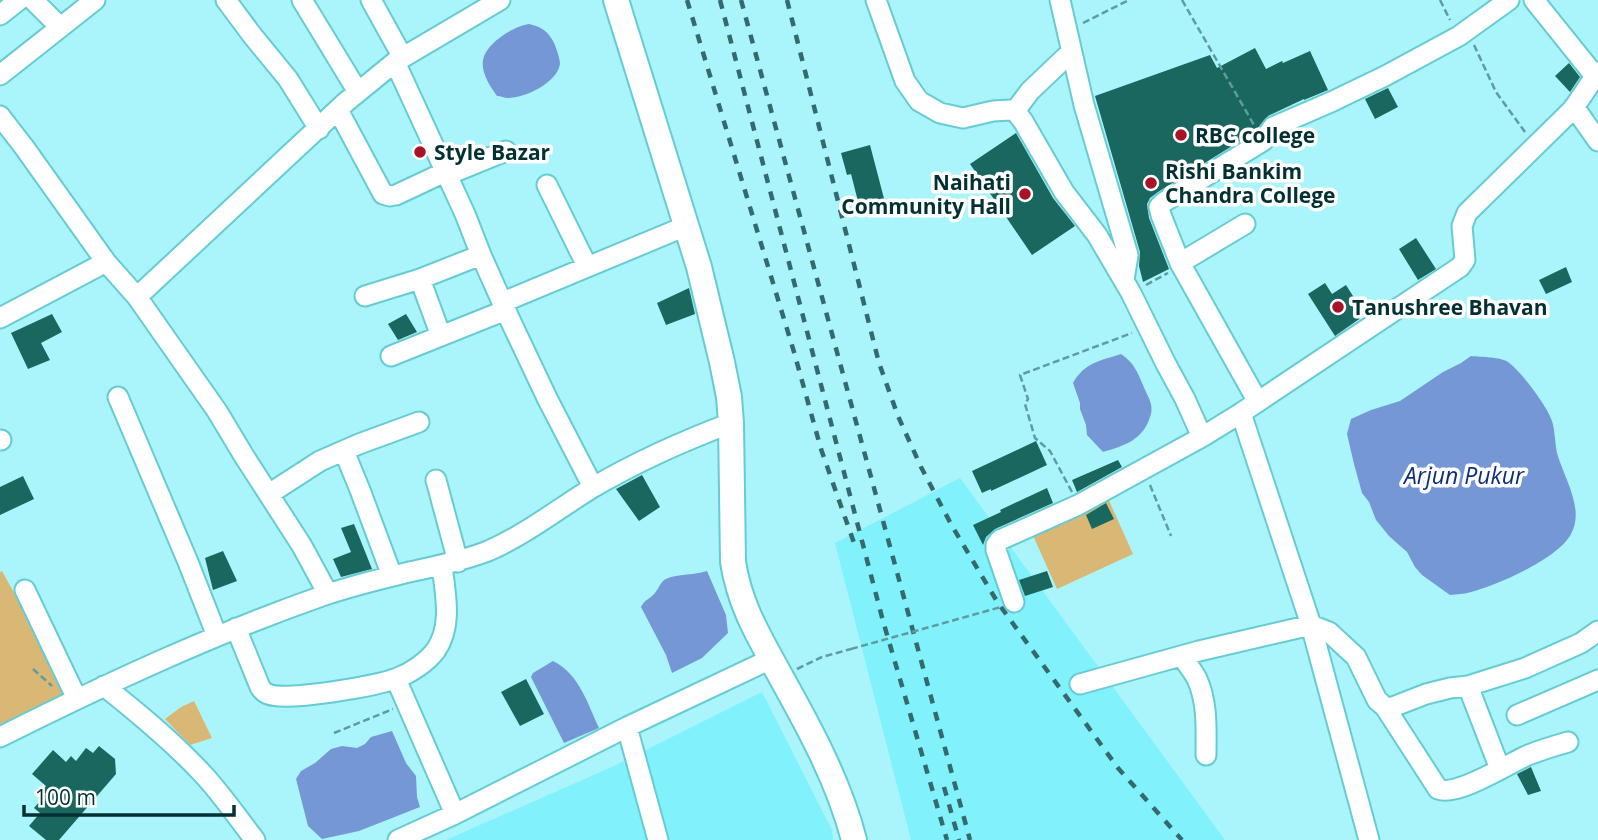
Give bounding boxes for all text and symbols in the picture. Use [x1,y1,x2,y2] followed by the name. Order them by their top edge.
[1195,121,1315,149] place label: RBC college
[1173,127,1189,143] marker: RBC college
[434,138,551,166] place label: Style Bazar
[412,144,428,160] marker: Style Bazar
[1165,157,1336,209] place label: Rishi Bankim Chandra College
[841,168,1011,220] place label: Naihati Community Hall
[1143,175,1159,191] marker: Rishi Bankim Chandra College
[1017,186,1033,202] marker: Naihati Community Hall
[1352,293,1548,321] place label: Tanushree Bhavan
[1330,299,1346,315] marker: Tanushree Bhavan
[1402,459,1525,491] water label: Arjun Pukur
[24,774,234,818] scale bar
[35,783,96,811] text: 100 m

